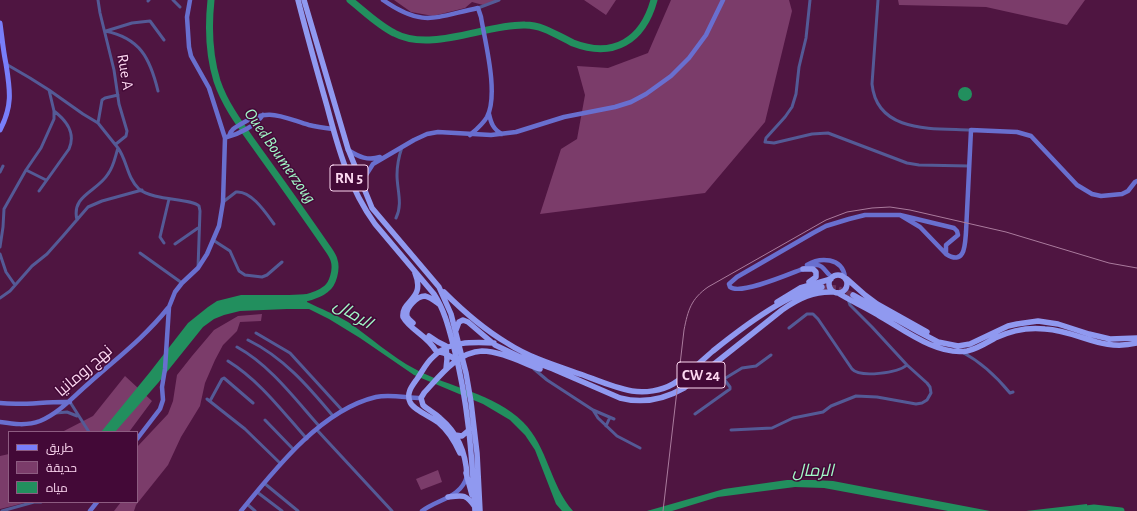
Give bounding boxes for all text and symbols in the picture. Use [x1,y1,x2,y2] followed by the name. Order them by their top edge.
[112,53,138,91] street label: Rue A
[240,104,320,208] water label: Oued Boumerzoug
[330,165,368,191] road number: RN 5
[330,295,376,333] water label: الرمال
[52,341,116,401] street label: نهج رومانيا
[677,362,725,388] road number: CW 24
[8,431,138,503] legend
[46,442,73,454] text: طريق
[792,461,834,481] water label: الرمال
[46,462,77,474] text: حديقة
[46,482,68,494] text: مياه

